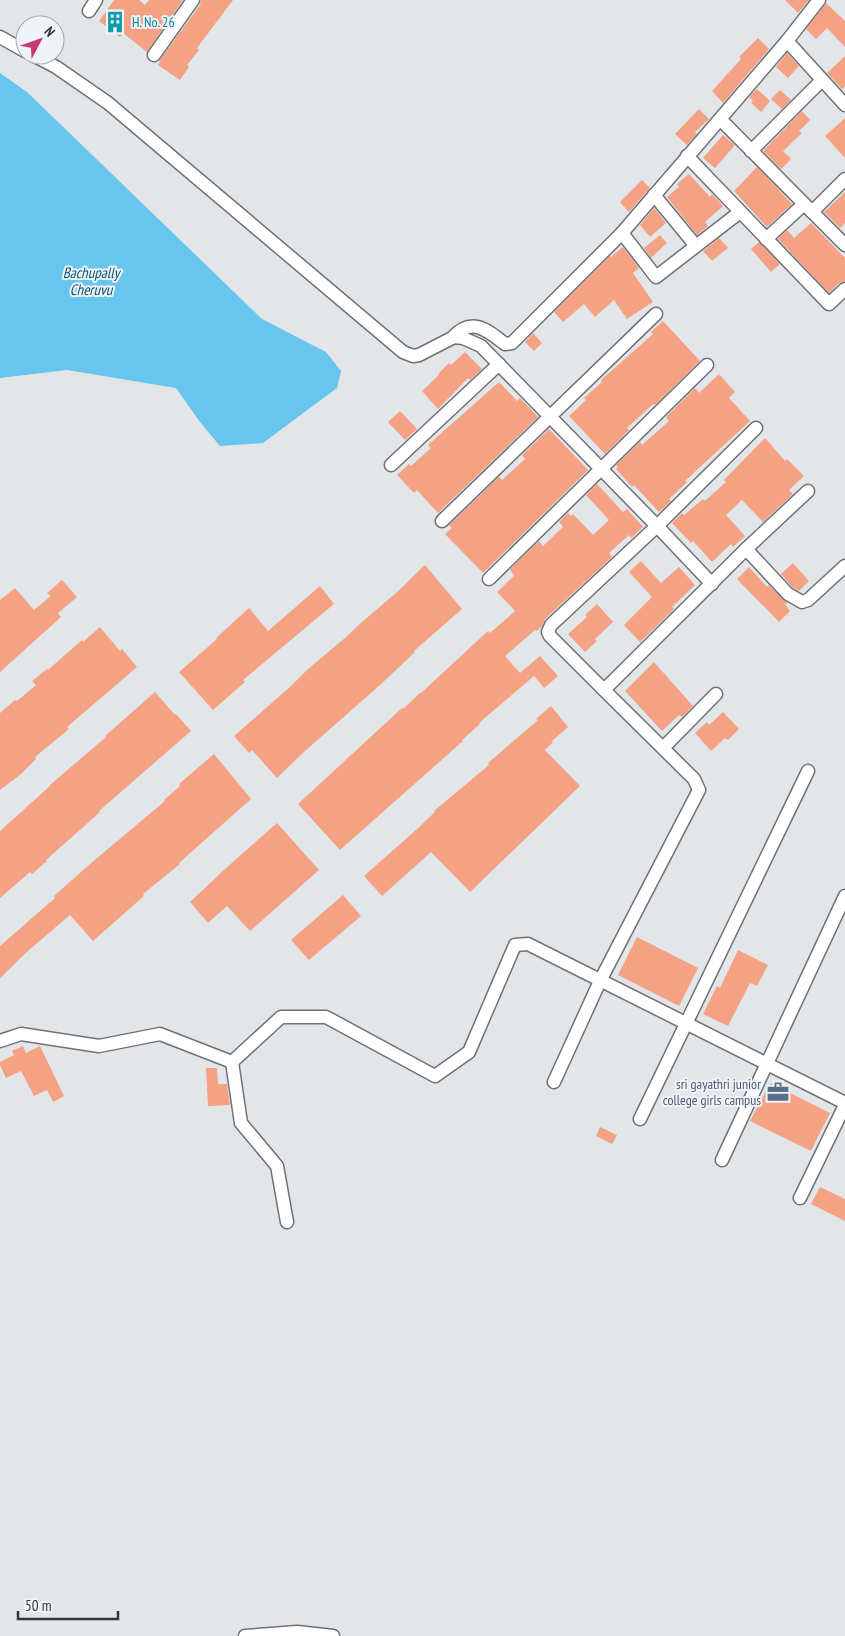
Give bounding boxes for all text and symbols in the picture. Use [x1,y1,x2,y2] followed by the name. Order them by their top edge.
[102,9,128,35] building icon: H. No. 26
[132,13,175,31] place label: H. No. 26
[15,15,65,65] north arrow
[41,23,59,40] text: N
[63,263,122,299] water label: Bachupally Cheruvu
[663,1075,761,1109] place label: sri gayathri junior college girls campus
[765,1079,791,1105] office icon: sri gayathri junior college girls campus
[18,1588,118,1620] scale bar
[25,1596,51,1615] text: 50 m

